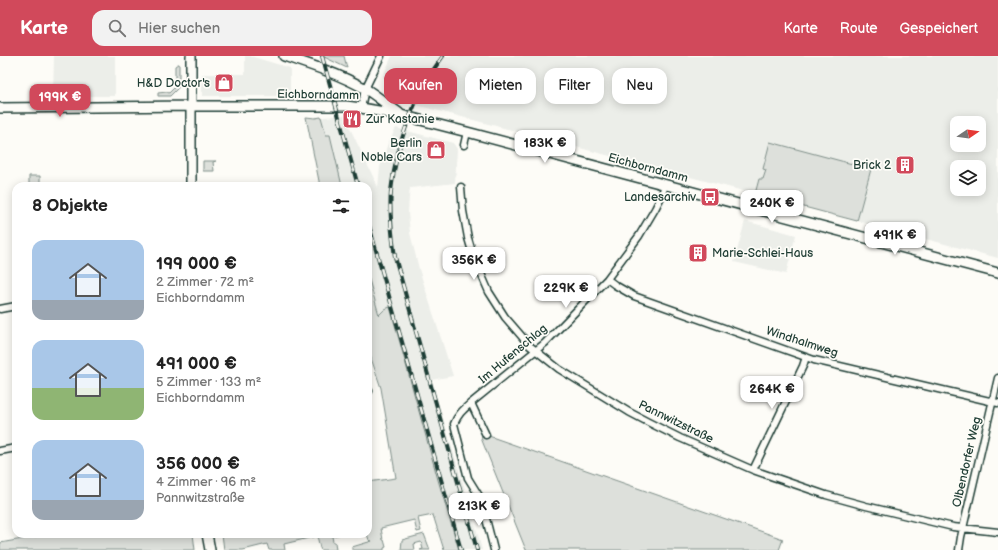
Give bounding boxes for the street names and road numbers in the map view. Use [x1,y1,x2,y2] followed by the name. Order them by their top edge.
[277,87,359,103] street label: Eichborndamm
[606,150,690,186] street label: Eichborndamm
[476,321,550,387] street label: Im Hufenschlag
[764,323,840,361] street label: Windhalmweg
[636,397,716,447] street label: Pannwitzstraße
[949,415,985,509] street label: Olbendorfer Weg

